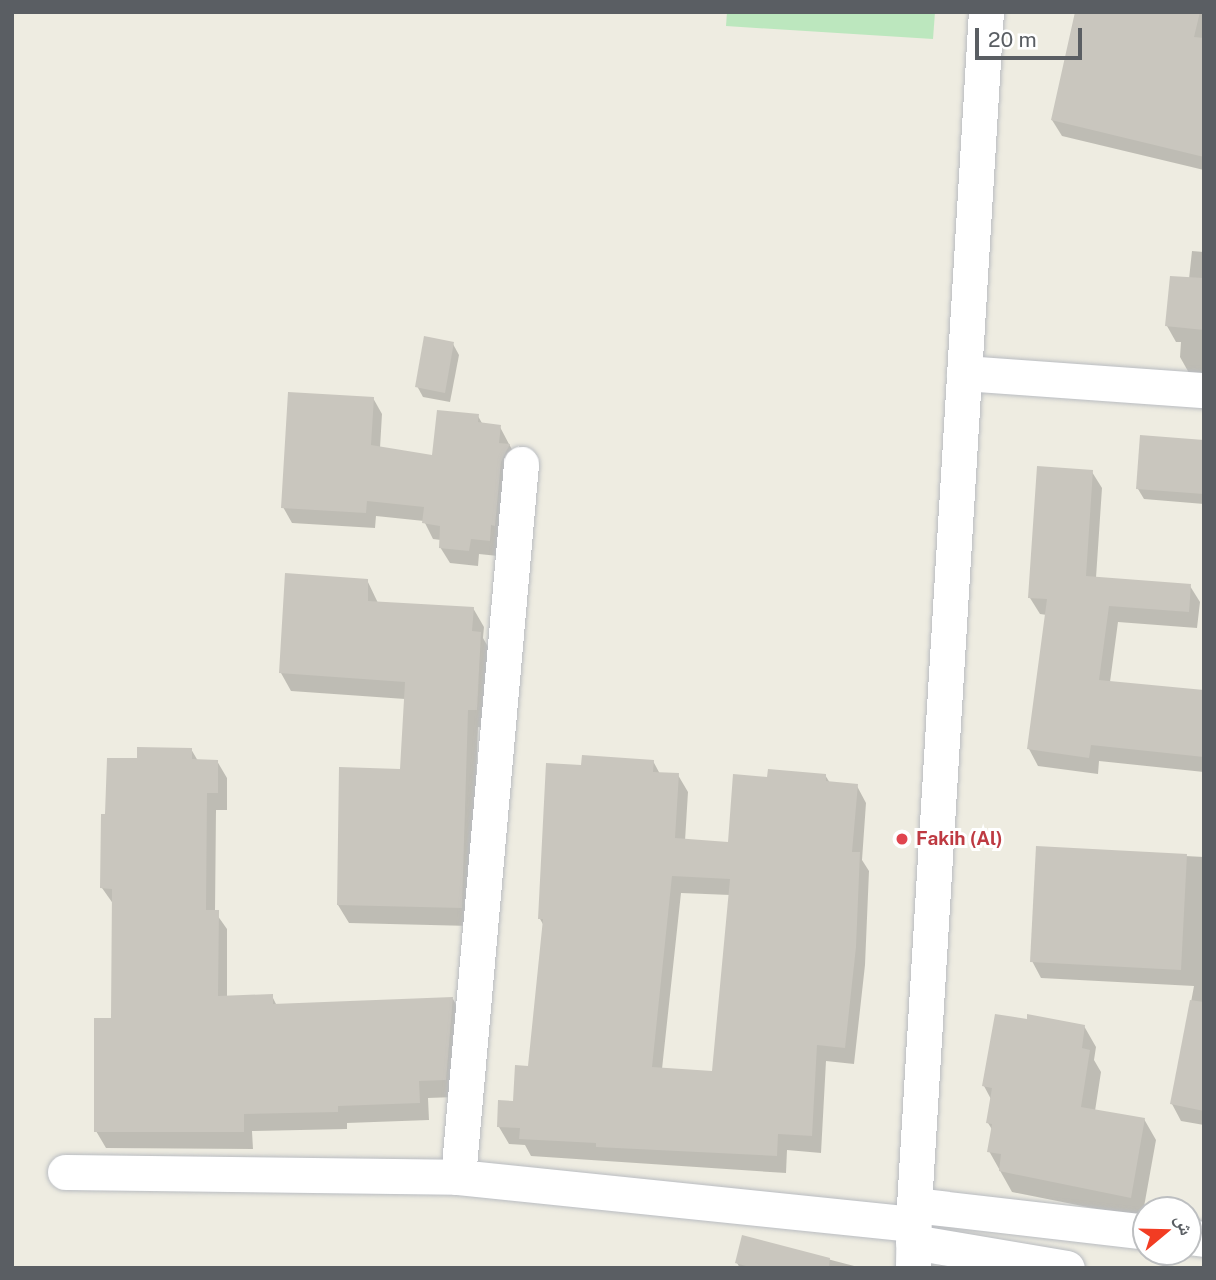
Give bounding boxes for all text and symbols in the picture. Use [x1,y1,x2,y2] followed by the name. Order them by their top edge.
[978,14,1085,58] scale bar
[988,27,1037,52] text: 20 m
[916,828,1003,850] place label: Fakih (Al)
[894,831,910,847] marker: Fakih (Al)
[1132,1196,1202,1266] north arrow
[1171,1212,1199,1238] text: ش

